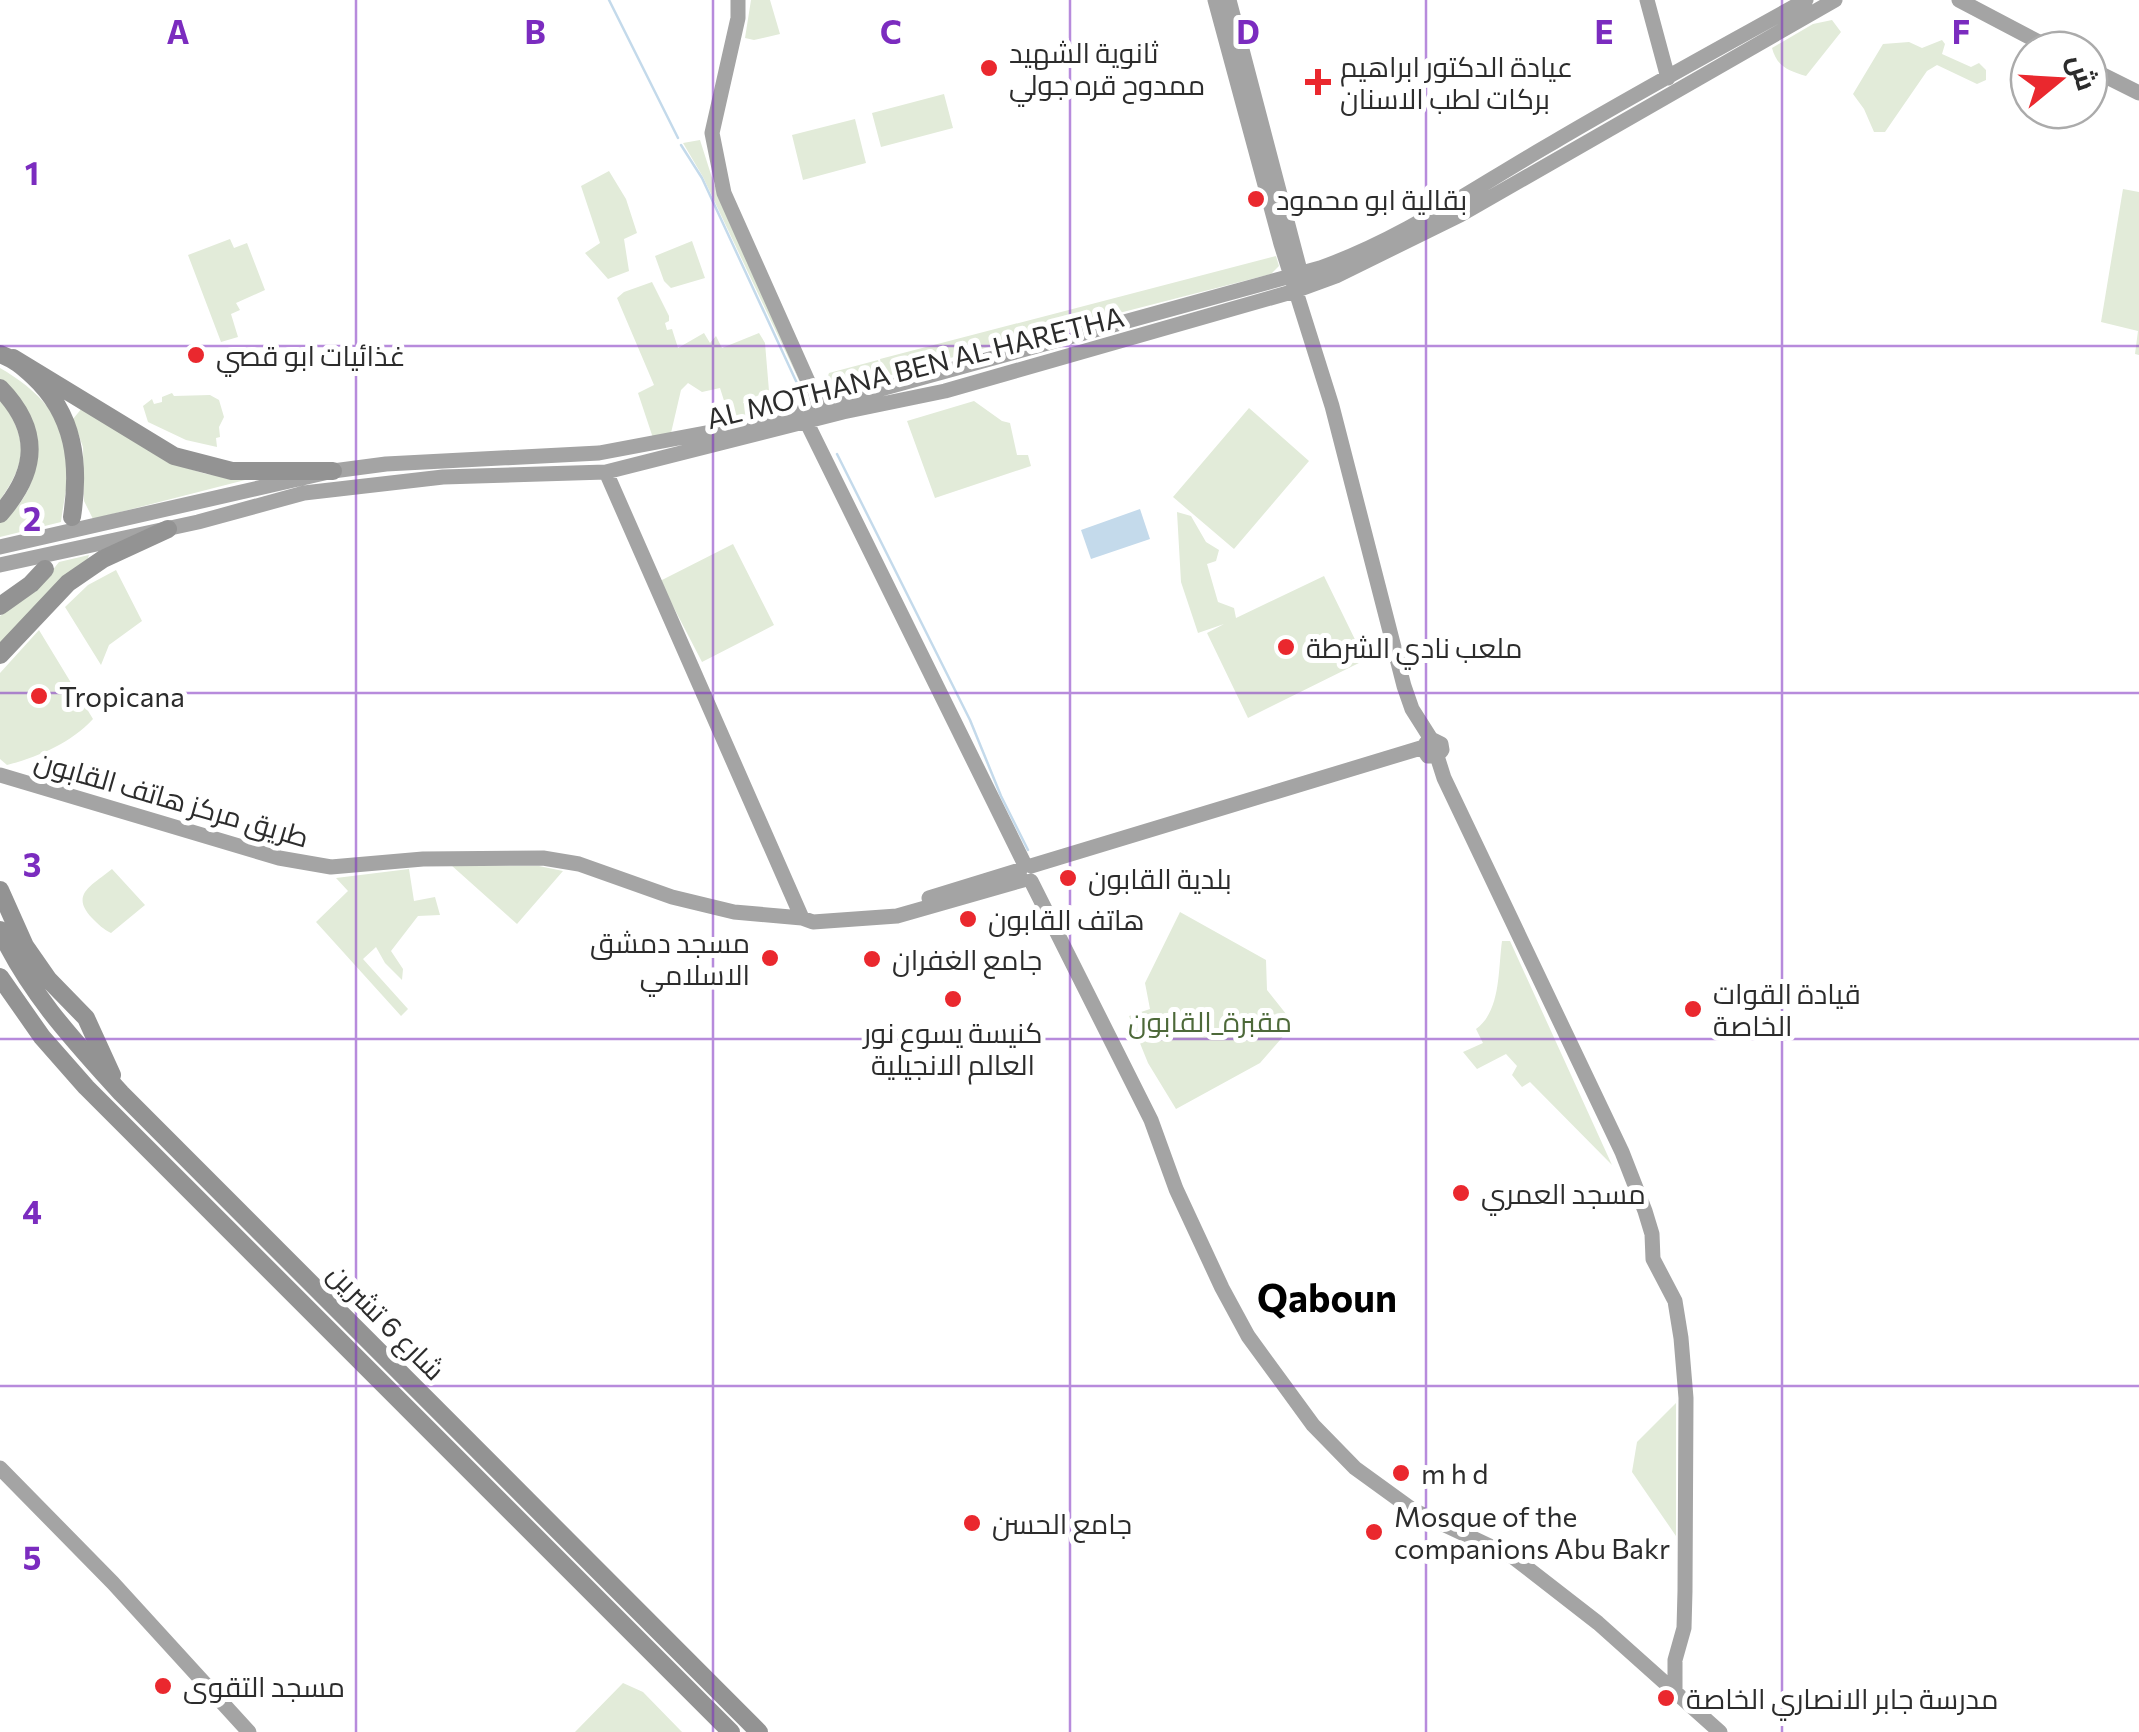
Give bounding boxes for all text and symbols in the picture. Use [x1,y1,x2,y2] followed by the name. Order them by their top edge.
[167,11,190,51] text: A
[524,11,546,51] text: B
[880,11,902,51] text: C
[1236,11,1260,51] text: D
[1594,11,1614,51] text: E
[1952,11,1970,51] text: F
[2009,30,2109,130] north arrow
[1009,35,1205,107] place label: ثانوية الشهيد ممدوح قره جولي
[1340,49,1573,116] place label: عيادة الدكتور ابراهيم بركات لطب الاسنان
[2061,50,2105,95] text: ش
[978,57,1000,79] marker: ثانوية الشهيد ممدوح قره جولي
[1305,69,1331,95] marker: عيادة الدكتور ابراهيم بركات لطب الاسنان
[25,152,39,192] text: 1
[1276,182,1467,216] place label: بقالية ابو محمود
[1245,188,1267,210] marker: بقالية ابو محمود
[703,299,1127,435] street label: AL MOTHANA BEN AL HARETHA
[216,338,406,377] place label: غذائيات ابو قصي
[185,344,207,366] marker: غذائيات ابو قصي
[23,498,41,538] text: 2
[1306,630,1523,670] place label: ملعب نادي الشرطة
[1275,636,1297,658] marker: ملعب نادي الشرطة
[59,679,185,713] place label: Tropicana
[28,685,50,707] marker: Tropicana
[31,743,313,854] street label: طريق مركز هاتف القابون
[23,844,41,884] text: 3
[1088,861,1232,896] place label: بلدية القابون
[1057,867,1079,889] marker: بلدية القابون
[988,902,1145,937] place label: هاتف القابون
[957,908,979,930] marker: هاتف القابون
[590,925,750,997] place label: مسجد دمشق الاسلامي
[892,942,1042,979] place label: جامع الغفران
[759,947,781,969] marker: مسجد دمشق الاسلامي
[861,948,883,970] marker: جامع الغفران
[1713,976,1861,1042] place label: قيادة القوات الخاصة
[942,988,964,1010] marker: كنيسة يسوع نور العالم الانجيلية
[1682,998,1704,1020] marker: قيادة القوات الخاصة
[1128,1004,1292,1039] park label: مقبرة_القابون
[861,1015,1043,1085] place label: كنيسة يسوع نور العالم الانجيلية
[1481,1176,1646,1216] place label: مسجد العمري
[1450,1182,1472,1204] marker: مسجد العمري
[22,1191,42,1231] text: 4
[320,1256,452,1388] street label: شارع 6 تشرين
[1257,1273,1397,1320] district label: Qaboun
[1421,1456,1488,1490] place label: m h d
[1390,1462,1412,1484] marker: m h d
[1394,1499,1670,1565] place label: Mosque of the companions Abu Bakr
[992,1506,1132,1543] place label: جامع الحسن
[961,1512,983,1534] marker: جامع الحسن
[1363,1521,1385,1543] marker: Mosque of the companions Abu Bakr
[23,1537,41,1577] text: 5
[183,1669,345,1704] place label: مسجد التقوى
[152,1675,174,1697] marker: مسجد التقوى
[1686,1681,1999,1721] place label: مدرسة جابر الانصاري الخاصة
[1655,1687,1677,1709] marker: مدرسة جابر الانصاري الخاصة

